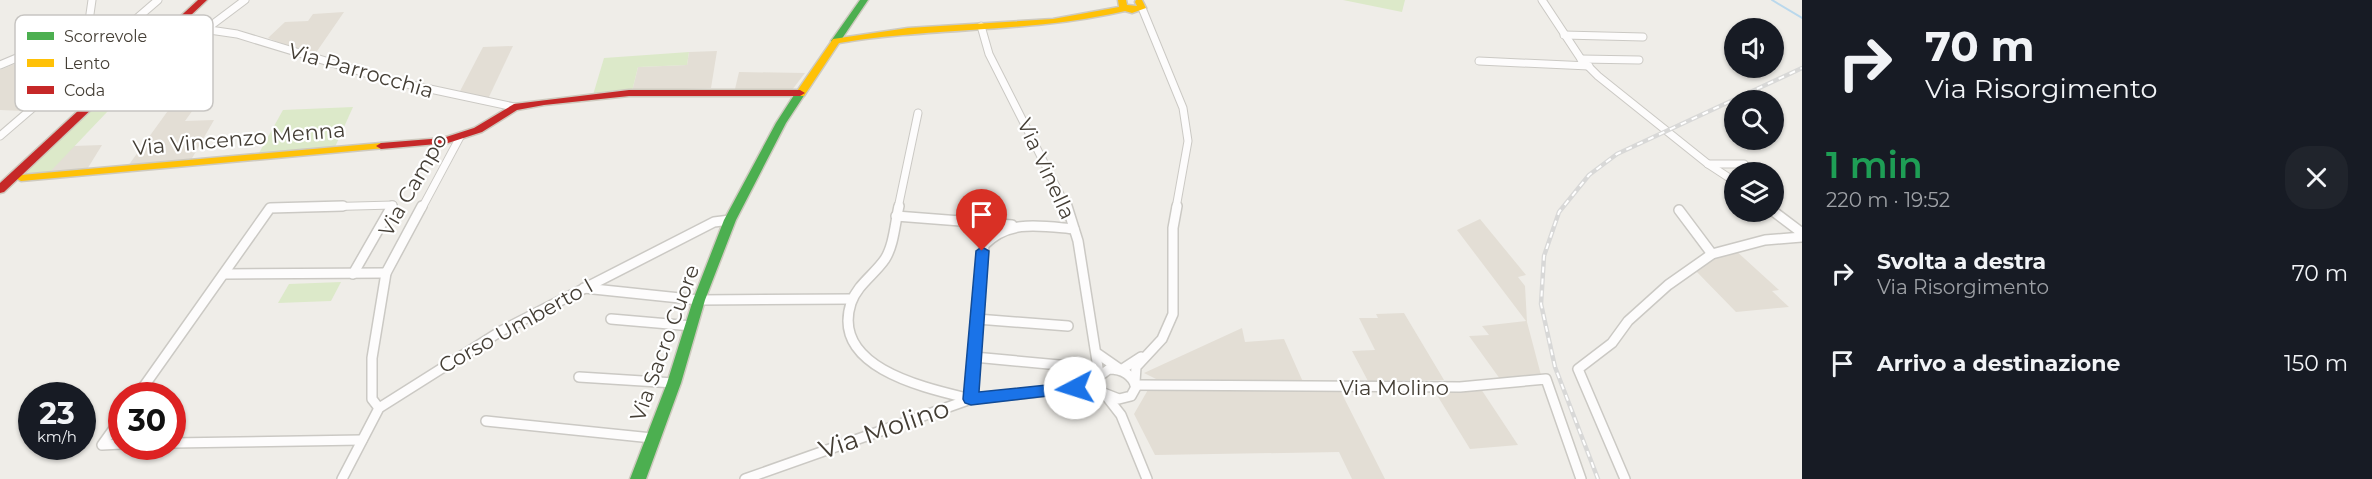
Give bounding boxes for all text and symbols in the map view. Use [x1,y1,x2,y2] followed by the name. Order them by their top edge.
[15,15,213,111] legend
[1724,18,1784,222] map controls
[1724,18,1784,78] button: sound
[1925,20,2035,72] text: 70 m
[1826,24,1904,102] icon: right
[64,27,147,46] text: Scorrevole
[286,38,437,103] street label: Via Parrocchia
[64,54,110,73] text: Lento
[1925,72,2157,105] text: Via Risorgimento
[64,81,105,100] text: Coda
[1724,90,1784,150] button: search
[1012,114,1081,223] street label: Via Vinella
[132,117,346,160] street label: Via Vincenzo Menna
[373,129,452,241] street label: Via Campo
[1826,143,1923,187] text: 1 min
[2285,146,2348,209] button: close
[1724,162,1784,222] button: layers
[1826,188,1950,212] text: 220 m · 19:52
[956,189,1007,251] pin
[965,198,998,231] icon: arrive
[1877,248,2046,275] text: Svolta a destra
[1826,257,1859,290] icon: right
[2292,260,2348,287] text: 70 m
[625,261,704,424] street label: Via Sacro Cuore
[434,273,597,378] street label: Corso Umberto I
[1877,275,2049,299] text: Via Risorgimento
[1826,347,1859,380] icon: arrive
[1877,350,2120,377] text: Arrivo a destinazione
[2284,350,2348,377] text: 150 m
[1043,356,1107,420] position arrow
[1339,375,1449,400] street label: Via Molino
[108,382,186,460] speed limit sign: 30
[815,392,953,466] street label: Via Molino
[39,395,75,432] text: 23
[37,427,77,446] text: km/h

